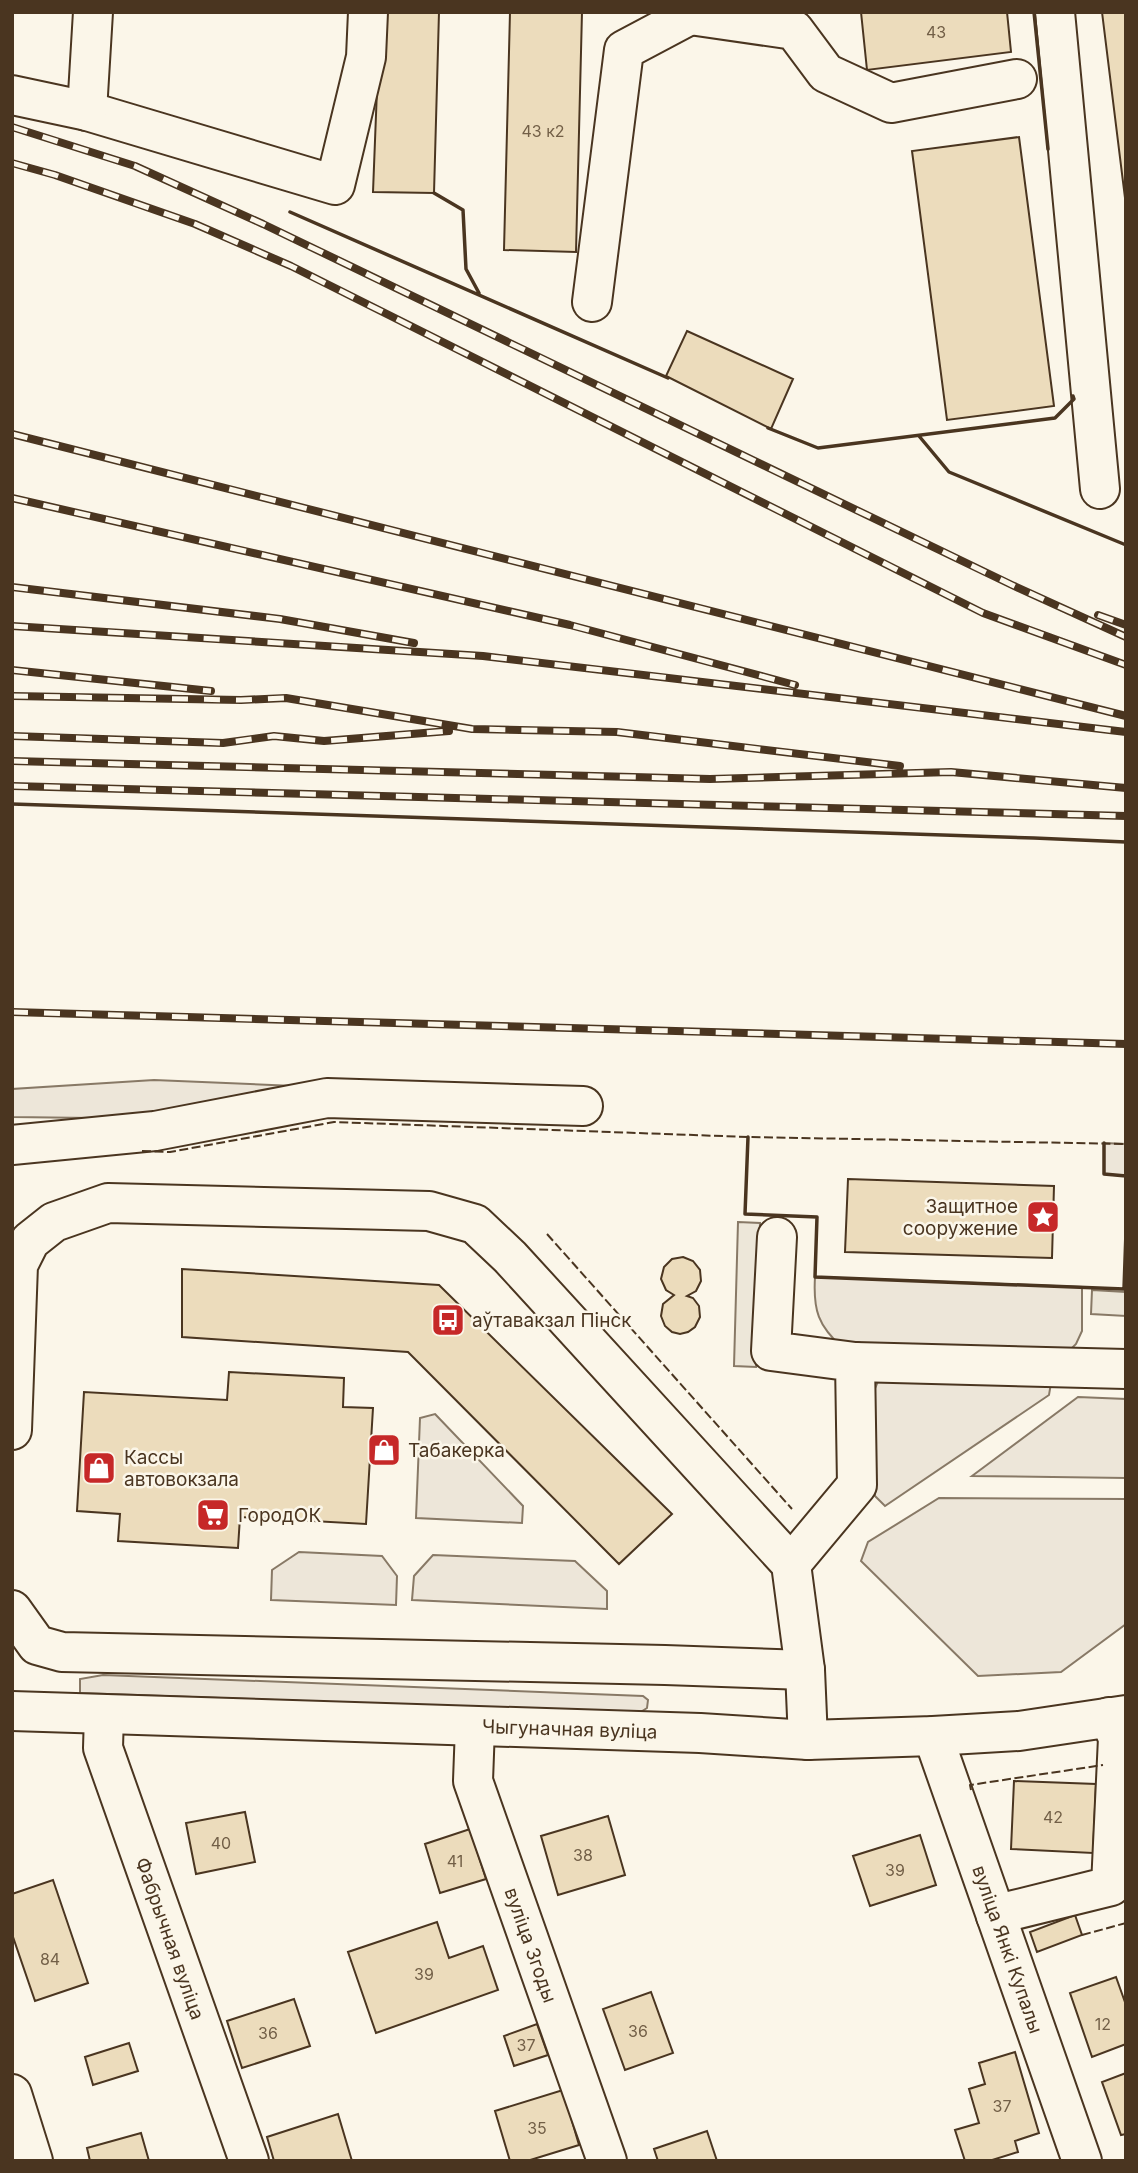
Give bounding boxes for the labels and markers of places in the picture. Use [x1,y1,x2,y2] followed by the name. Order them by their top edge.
[903,1195,1018,1240] place label: Защитное сооружение
[1024,1198,1062,1236] place icon: Защитное сооружение
[429,1301,467,1339] bus stop icon: аўтавакзал Пінск
[472,1309,632,1332] place label: аўтавакзал Пінск
[365,1431,403,1469] shop icon: Табакерка
[408,1439,505,1462] place label: Табакерка
[124,1446,239,1491] place label: Кассы автовокзала
[80,1449,118,1487] shop icon: Кассы автовокзала
[194,1496,232,1534] supermarket icon: ГородОК
[238,1504,321,1527] place label: ГородОК

